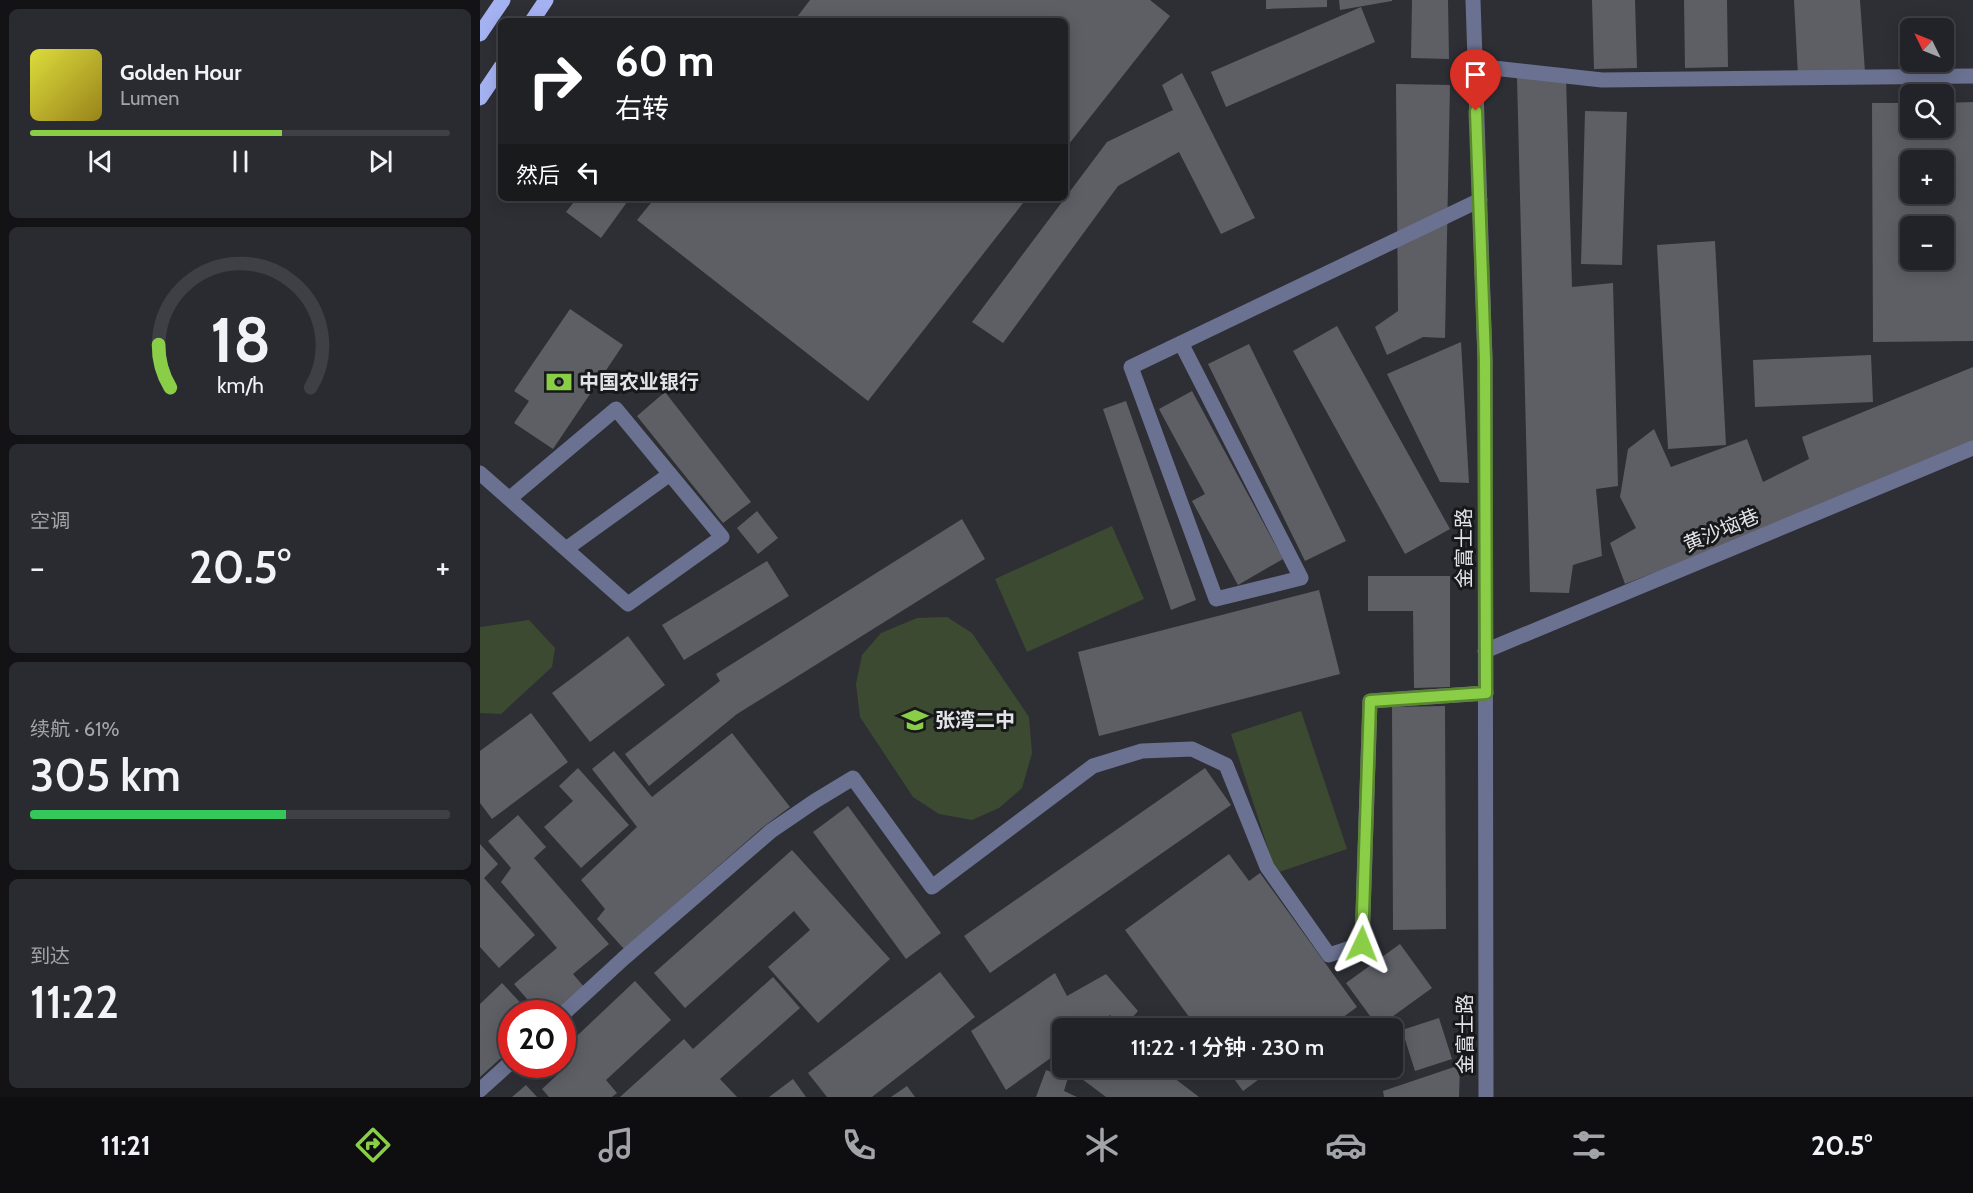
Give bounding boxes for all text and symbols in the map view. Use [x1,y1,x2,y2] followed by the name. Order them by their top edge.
[1900,18,1954,72] north arrow
[1900,18,1954,270] map controls
[615,35,714,87] text: 60 m
[516,42,594,120] icon: right
[1450,49,1501,111] pin
[1459,58,1492,91] icon: arrive
[120,59,241,86] text: Golden Hour
[1900,84,1954,138] button: search
[120,86,179,110] text: Lumen
[615,92,669,125] text: 右转
[84,145,117,178] icon: previous
[224,145,257,178] icon: pause
[364,145,397,178] icon: next
[1900,150,1954,204] button: +
[572,156,605,189] icon: left
[516,162,560,189] text: 然后
[1900,216,1954,270] button: −
[210,302,270,378] text: 18
[544,367,574,397] bank icon: 中国农业银行
[579,370,699,394] place label: 中国农业银行
[217,372,263,398] text: km/h
[1679,503,1763,557] street label: 黄沙垴巷
[1452,508,1476,588] street label: 金富士路
[30,509,70,533] text: 空调
[189,540,291,594] text: 20.5°
[30,547,45,587] text: −
[435,547,450,587] text: +
[900,705,930,735] school or university icon: 张湾二中
[935,708,1015,732] place label: 张湾二中
[30,717,119,741] text: 续航 · 61%
[30,748,181,802] text: 305 km
[1330,912,1394,976] position arrow
[30,944,70,968] text: 到达
[30,975,119,1029] text: 11:22
[1453,994,1477,1074] street label: 金富士路
[498,1000,576,1078] speed limit sign: 20
[1131,1034,1324,1061] text: 11:22 · 1 分钟 · 230 m
[352,1124,394,1166] icon: directions
[595,1124,637,1166] icon: music
[838,1124,880,1166] icon: phone
[1081,1124,1123,1166] icon: climate
[1325,1124,1367,1166] icon: car
[1568,1124,1610,1166] icon: filters
[101,1129,151,1162] text: 11:21
[1811,1129,1872,1162] text: 20.5°

